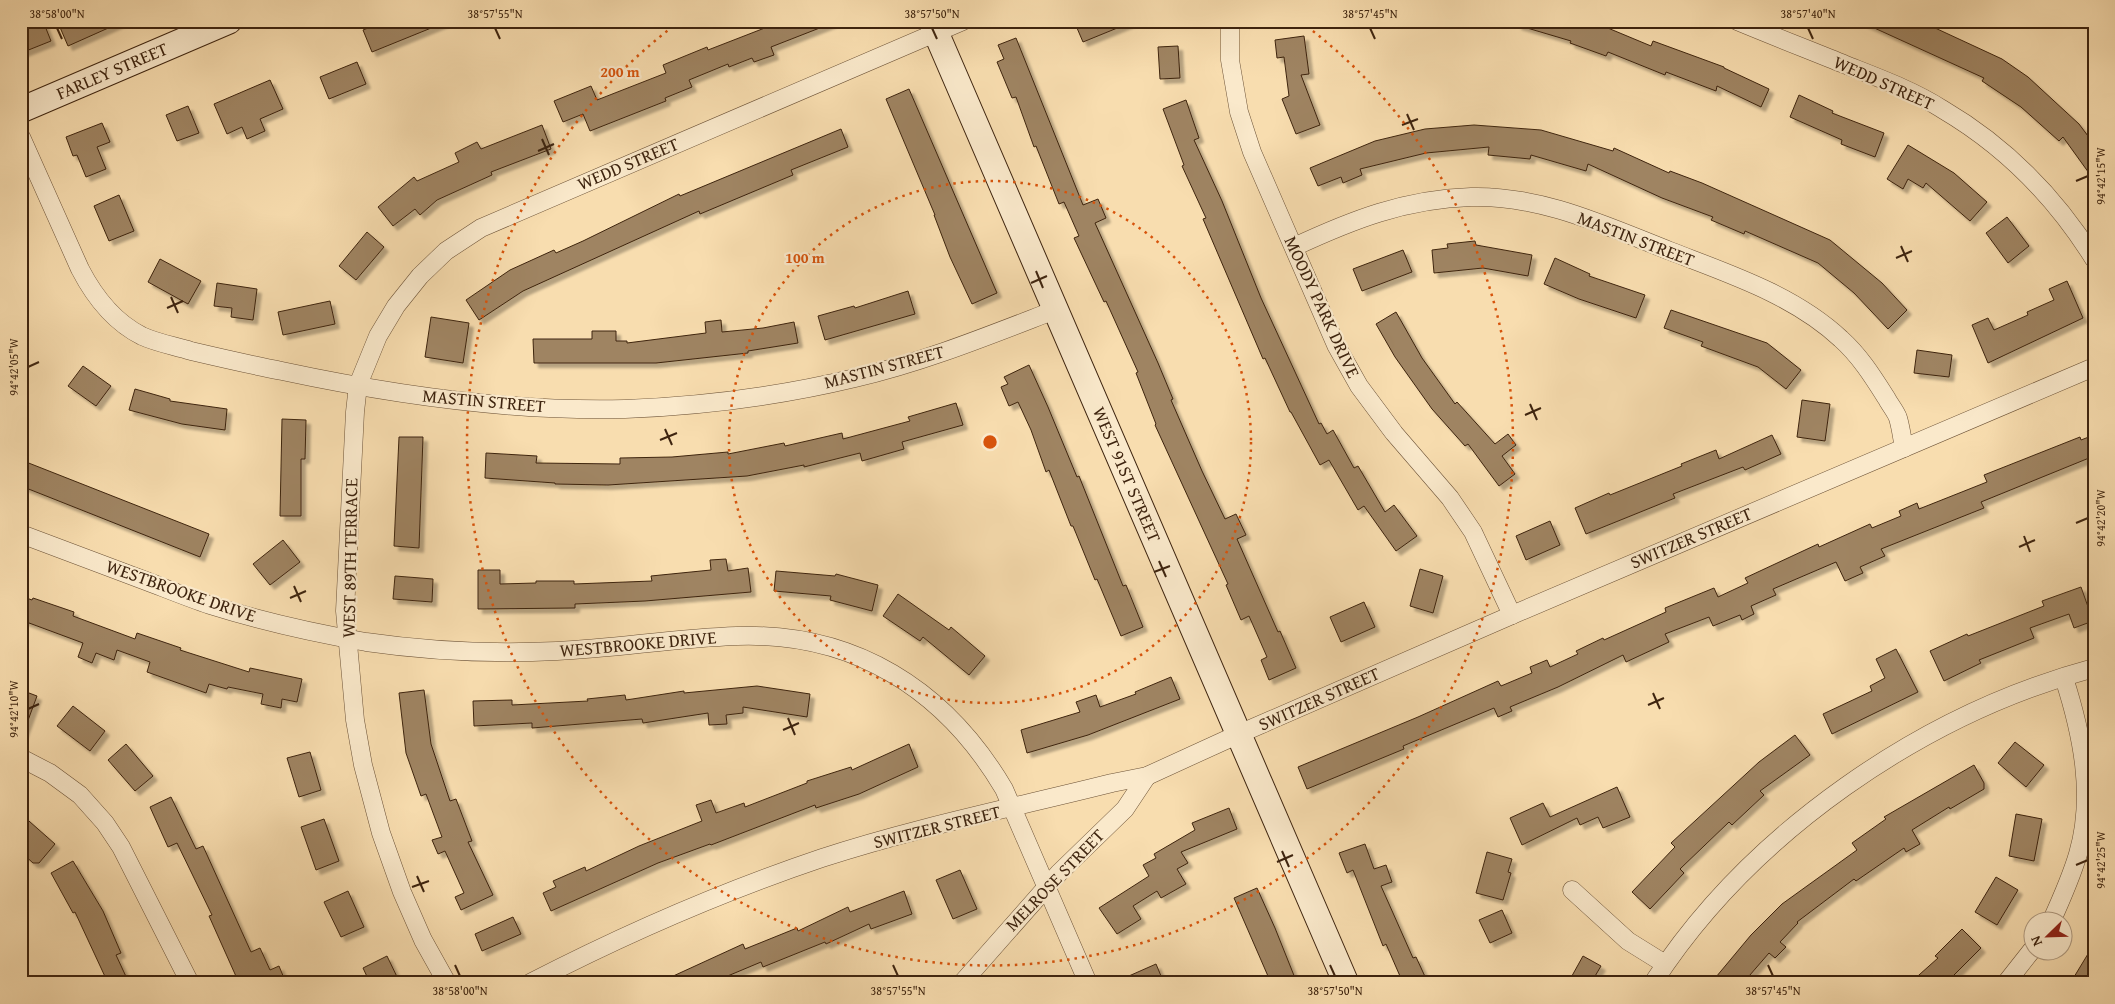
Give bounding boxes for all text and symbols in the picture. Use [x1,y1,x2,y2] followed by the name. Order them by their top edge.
[29,5,85,22] text: 38°58'00"N
[467,5,523,22] text: 38°57'55"N
[904,5,960,22] text: 38°57'50"N
[1342,5,1398,22] text: 38°57'45"N
[1780,5,1836,22] text: 38°57'40"N
[52,35,172,106] street label: FARLEY STREET
[1829,48,1939,117] street label: WEDD STREET
[600,61,640,82] text: 200 m
[573,130,683,197] street label: WEDD STREET
[2092,146,2109,205] text: 94°42'15"W
[1574,204,1699,273] street label: MASTIN STREET
[1278,231,1367,382] street label: MOODY PARK DRIVE
[785,247,825,268] text: 100 m
[5,337,22,396] text: 94°42'05"W
[821,338,947,396] street label: MASTIN STREET
[421,382,547,419] street label: MASTIN STREET
[1086,402,1168,546] street label: WEST 91ST STREET
[981,433,999,451] centre of rings
[335,478,364,638] street label: WEST 89TH TERRACE
[2092,488,2109,547] text: 94°42'20"W
[1626,500,1756,575] street label: SWITZER STREET
[102,552,260,629] street label: WESTBROOKE DRIVE
[558,623,717,664] street label: WESTBROOKE DRIVE
[1254,660,1384,737] street label: SWITZER STREET
[5,679,22,738] text: 94°42'10"W
[870,798,1003,855] street label: SWITZER STREET
[999,822,1111,937] street label: MELROSE STREET
[2092,830,2109,889] text: 94°42'25"W
[2022,912,2072,962] north arrow
[2025,932,2047,949] text: N
[432,982,488,999] text: 38°58'00"N
[870,982,926,999] text: 38°57'55"N
[1307,982,1363,999] text: 38°57'50"N
[1745,982,1801,999] text: 38°57'45"N

